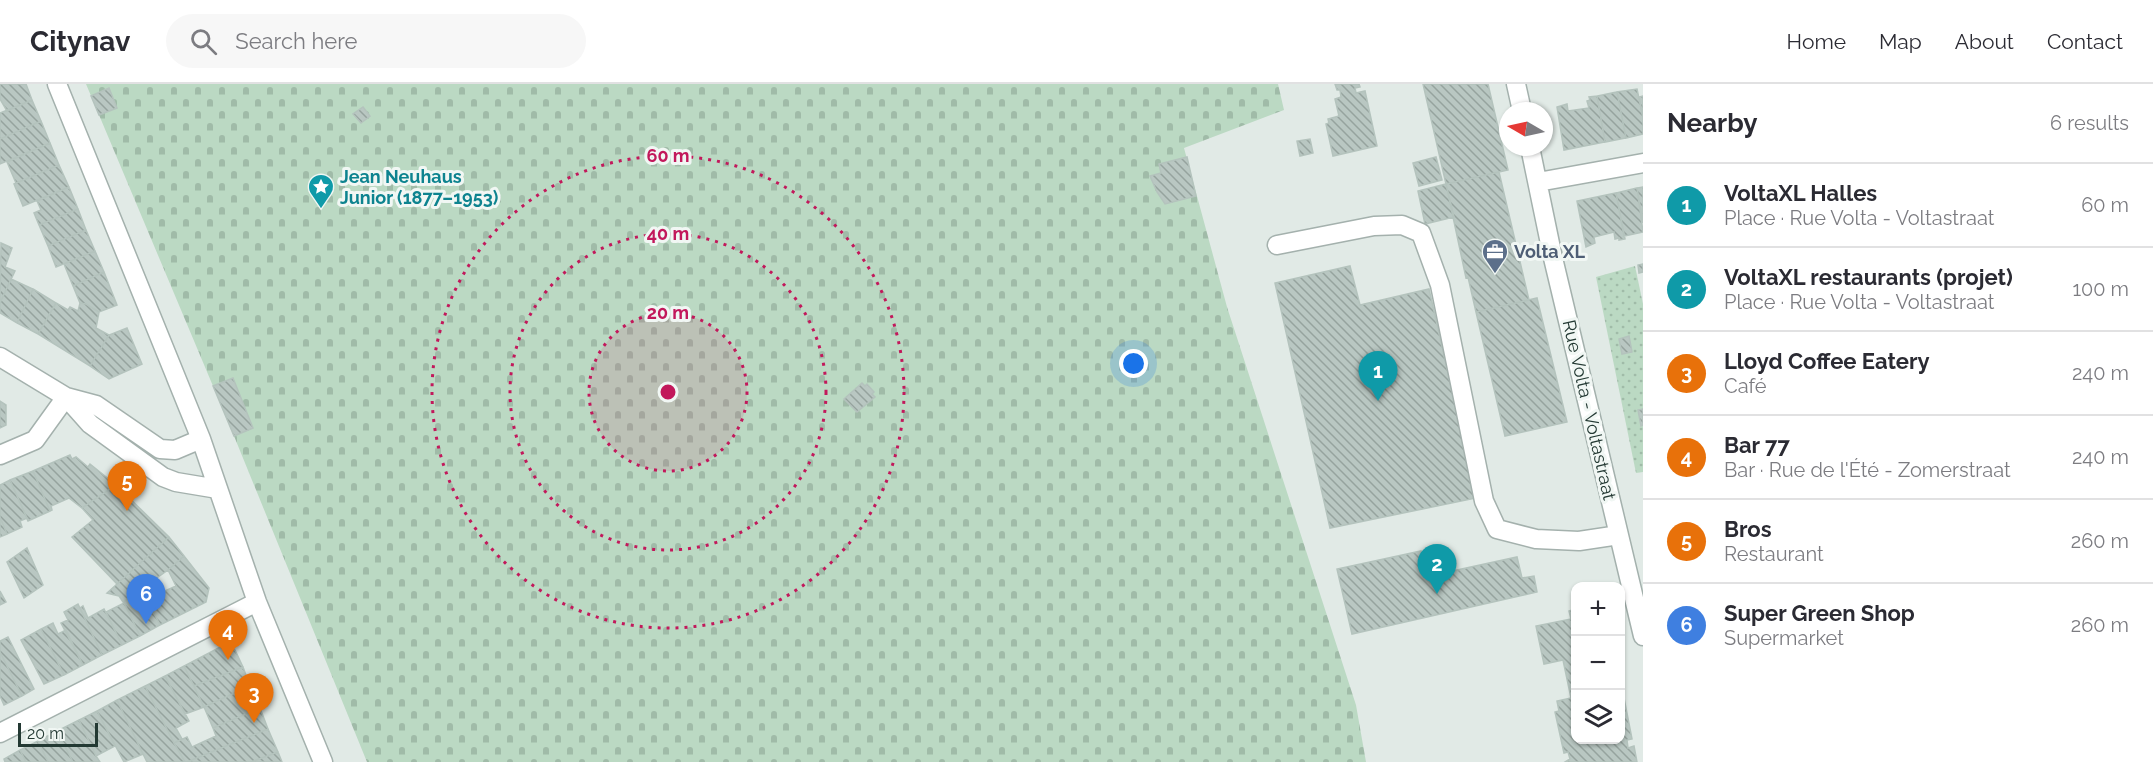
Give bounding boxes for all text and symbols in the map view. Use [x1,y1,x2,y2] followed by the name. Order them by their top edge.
[166,14,586,68] search box
[30,25,130,58] text: Citynav
[187,25,220,58] icon: search
[235,28,357,54] text: Search here
[1787,29,1846,54] text: Home
[1879,29,1922,54] text: Map
[1955,29,2014,54] text: About
[2047,29,2123,54] text: Contact
[1499,102,1553,156] north arrow
[1667,108,1757,138] text: Nearby
[2050,111,2129,135] text: 6 results
[646,145,690,166] text: 60 m
[340,166,498,208] place label: Jean Neuhaus Junior (1877–1953)
[306,172,336,210] place icon: Jean Neuhaus Junior (1877–1953)
[1724,180,1877,206] text: VoltaXL Halles
[1682,193,1691,217] text: 1
[2081,193,2129,217] text: 60 m
[1724,206,1994,230] text: Place · Rue Volta - Voltastraat
[647,223,689,244] text: 40 m
[1480,237,1510,275] office icon: Volta XL
[1514,241,1585,262] place label: Volta XL
[1724,264,2013,290] text: VoltaXL restaurants (projet)
[1681,277,1692,301] text: 2
[2072,277,2129,301] text: 100 m
[1724,290,1994,314] text: Place · Rue Volta - Voltastraat
[647,302,689,323] text: 20 m
[1559,318,1620,502] street label: Rue Volta - Voltastraat
[1724,348,1930,374] text: Lloyd Coffee Eatery
[1119,349,1148,378] your location
[1358,352,1398,401] pin: 1
[1681,361,1692,385] text: 3
[2072,361,2129,385] text: 240 m
[1724,374,1767,398] text: Café
[658,382,678,402] centre of rings
[1724,432,1790,458] text: Bar 77
[1681,445,1692,469] text: 4
[2072,445,2129,469] text: 240 m
[1724,458,2011,482] text: Bar · Rue de l'Été - Zomerstraat
[108,462,146,511] pin: 5
[1724,516,1772,542] text: Bros
[1681,529,1692,553] text: 5
[2071,529,2129,553] text: 260 m
[1724,542,1824,566] text: Restaurant
[1418,544,1456,594] pin: 2
[126,574,166,624] pin: 6
[1571,582,1625,744] map controls
[1571,582,1625,636] button: +
[1724,600,1915,626] text: Super Green Shop
[208,610,248,660] pin: 4
[1680,613,1693,637] text: 6
[2071,613,2129,637] text: 260 m
[1724,626,1844,650] text: Supermarket
[1571,636,1625,690] button: −
[234,674,274,723] pin: 3
[1571,690,1625,744] button: layers
[18,720,98,748] scale bar
[27,724,64,743] text: 20 m

